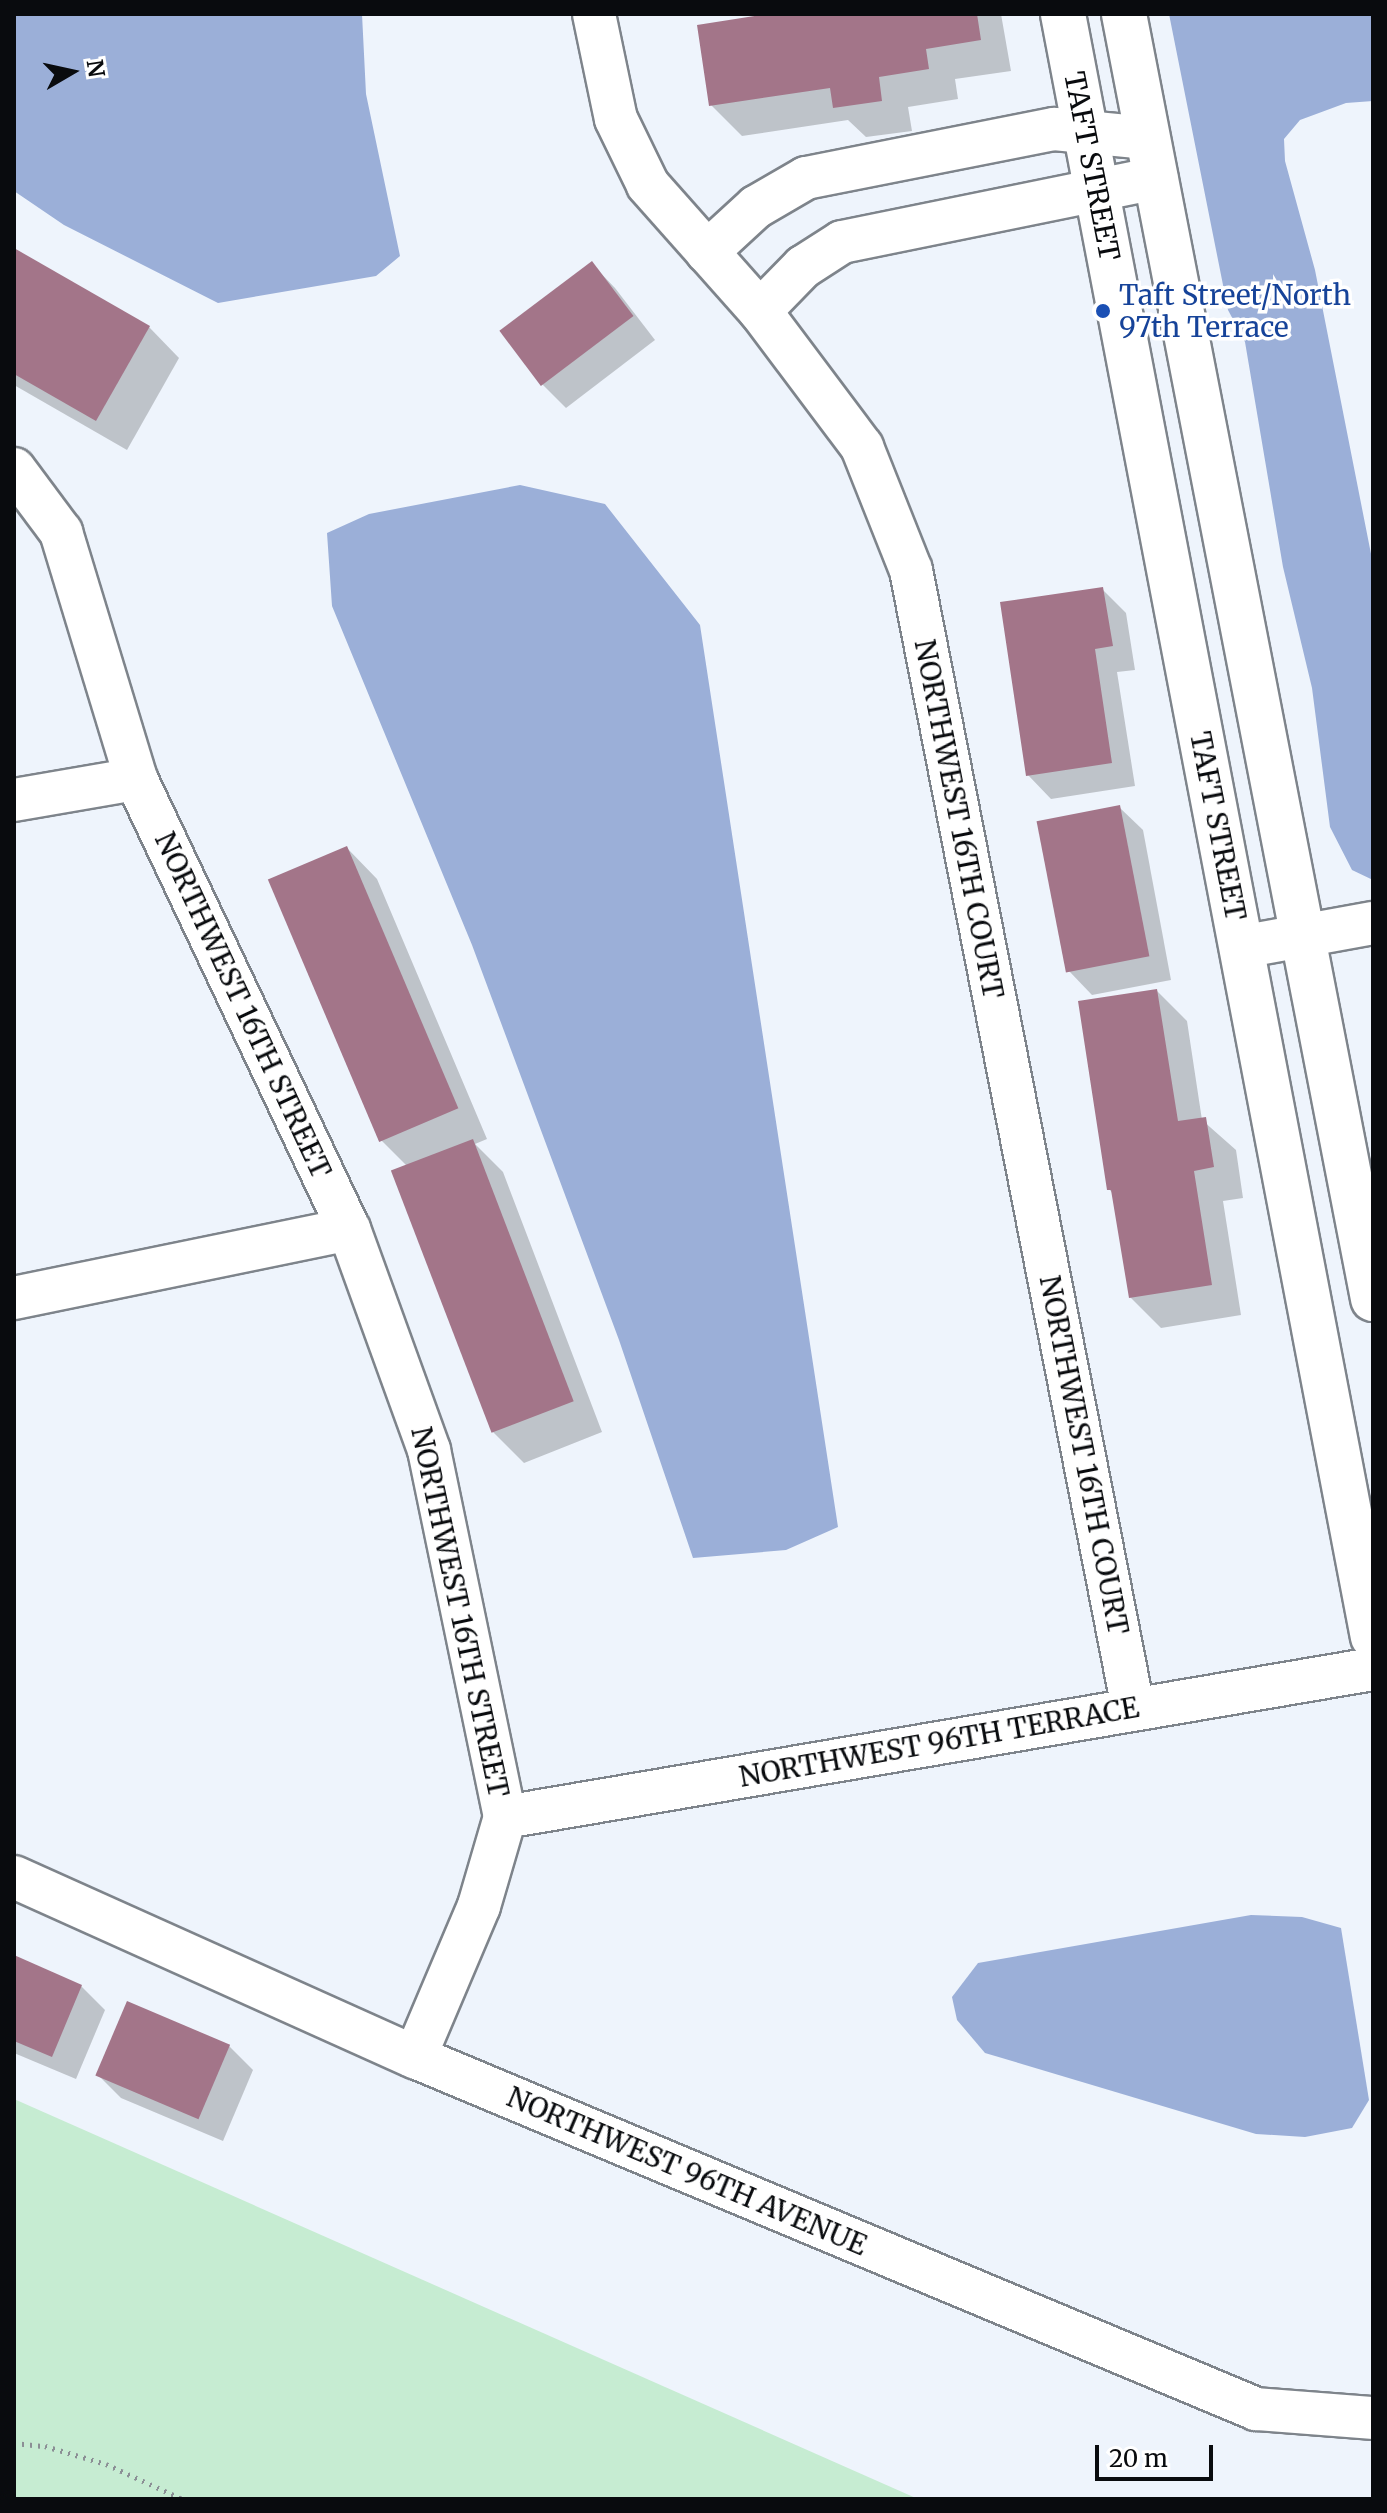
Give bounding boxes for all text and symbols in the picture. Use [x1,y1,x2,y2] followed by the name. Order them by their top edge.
[32,32,112,112] north arrow
[81,57,111,79] text: N
[1057,69,1127,263] street label: TAFT STREET
[1119,278,1351,344] place label: Taft Street/North 97th Terrace
[1094,302,1112,320] marker: Taft Street/North 97th Terrace
[908,637,1010,1001] street label: NORTHWEST 16TH COURT
[1183,729,1253,923] street label: TAFT STREET
[148,827,338,1183] street label: NORTHWEST 16TH STREET
[1033,1273,1135,1637] street label: NORTHWEST 16TH COURT
[404,1424,516,1800] street label: NORTHWEST 16TH STREET
[737,1690,1141,1794] street label: NORTHWEST 96TH TERRACE
[502,2080,872,2262] street label: NORTHWEST 96TH AVENUE
[1099,2429,1217,2479] scale bar
[1109,2443,1168,2474] text: 20 m

